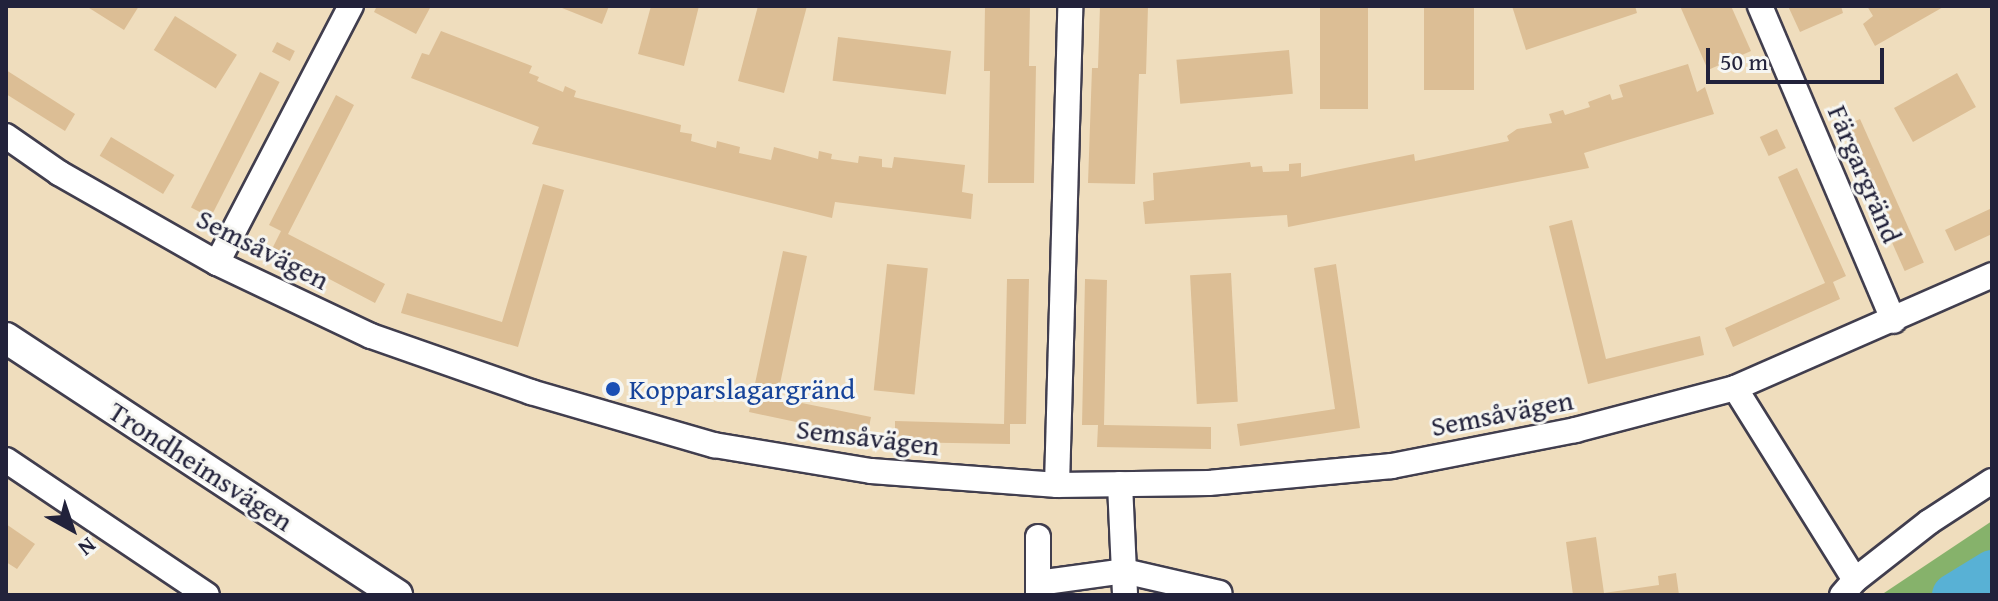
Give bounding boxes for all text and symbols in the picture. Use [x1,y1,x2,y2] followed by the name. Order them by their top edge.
[1710,32,1888,82] scale bar
[1720,44,1768,79] text: 50 m
[1821,100,1909,248] street label: Färgargränd
[191,201,335,297] street label: Semsåvägen
[629,372,855,406] place label: Kopparslagargränd
[604,380,622,398] marker: Kopparslagargränd
[1428,383,1576,443] street label: Semsåvägen
[103,394,299,538] street label: Trondheimsvägen
[794,412,942,462] street label: Semsåvägen
[32,489,112,569] north arrow
[72,530,103,564] text: N

